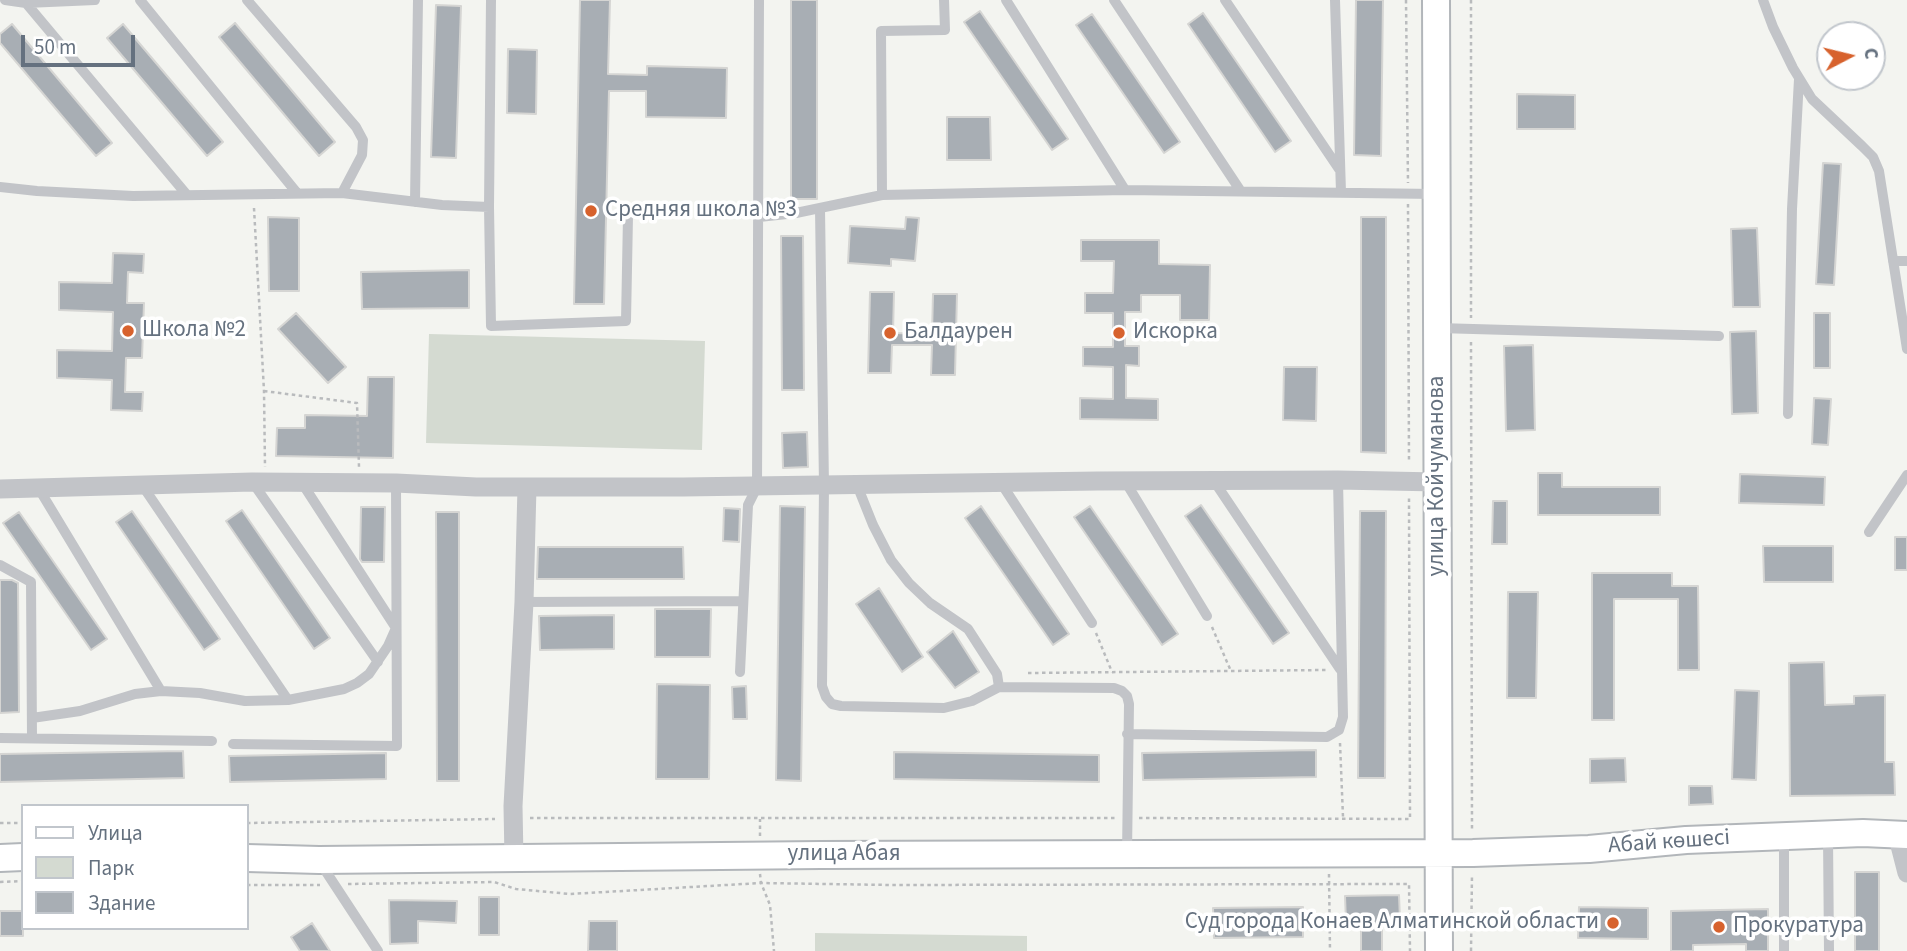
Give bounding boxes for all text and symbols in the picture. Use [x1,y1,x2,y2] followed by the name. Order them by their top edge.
[24,21,138,65] scale bar
[1816,21,1886,91] north arrow
[34,32,76,62] text: 50 m
[1856,46,1884,61] text: С
[605,197,797,225] place label: Средняя школа №3
[583,203,599,219] marker: Средняя школа №3
[142,317,246,345] place label: Школа №2
[904,319,1013,347] place label: Балдаурен
[1133,319,1218,347] place label: Искоркa
[120,323,136,339] marker: Школа №2
[882,325,898,341] marker: Балдаурен
[1111,325,1127,341] marker: Искоркa
[1424,376,1452,576] street label: улица Койчуманова
[21,804,248,930] legend
[88,818,143,848] text: Улица
[1607,825,1731,861] street label: Абай көшесі
[787,841,901,869] street label: улица Абая
[88,853,134,883] text: Парк
[88,888,156,918] text: Здание
[1185,909,1599,937] place label: Суд города Конаев Алматинской области
[1733,913,1864,941] place label: Прокуратура
[1605,915,1621,931] marker: Суд города Конаев Алматинской области
[1711,919,1727,935] marker: Прокуратура

